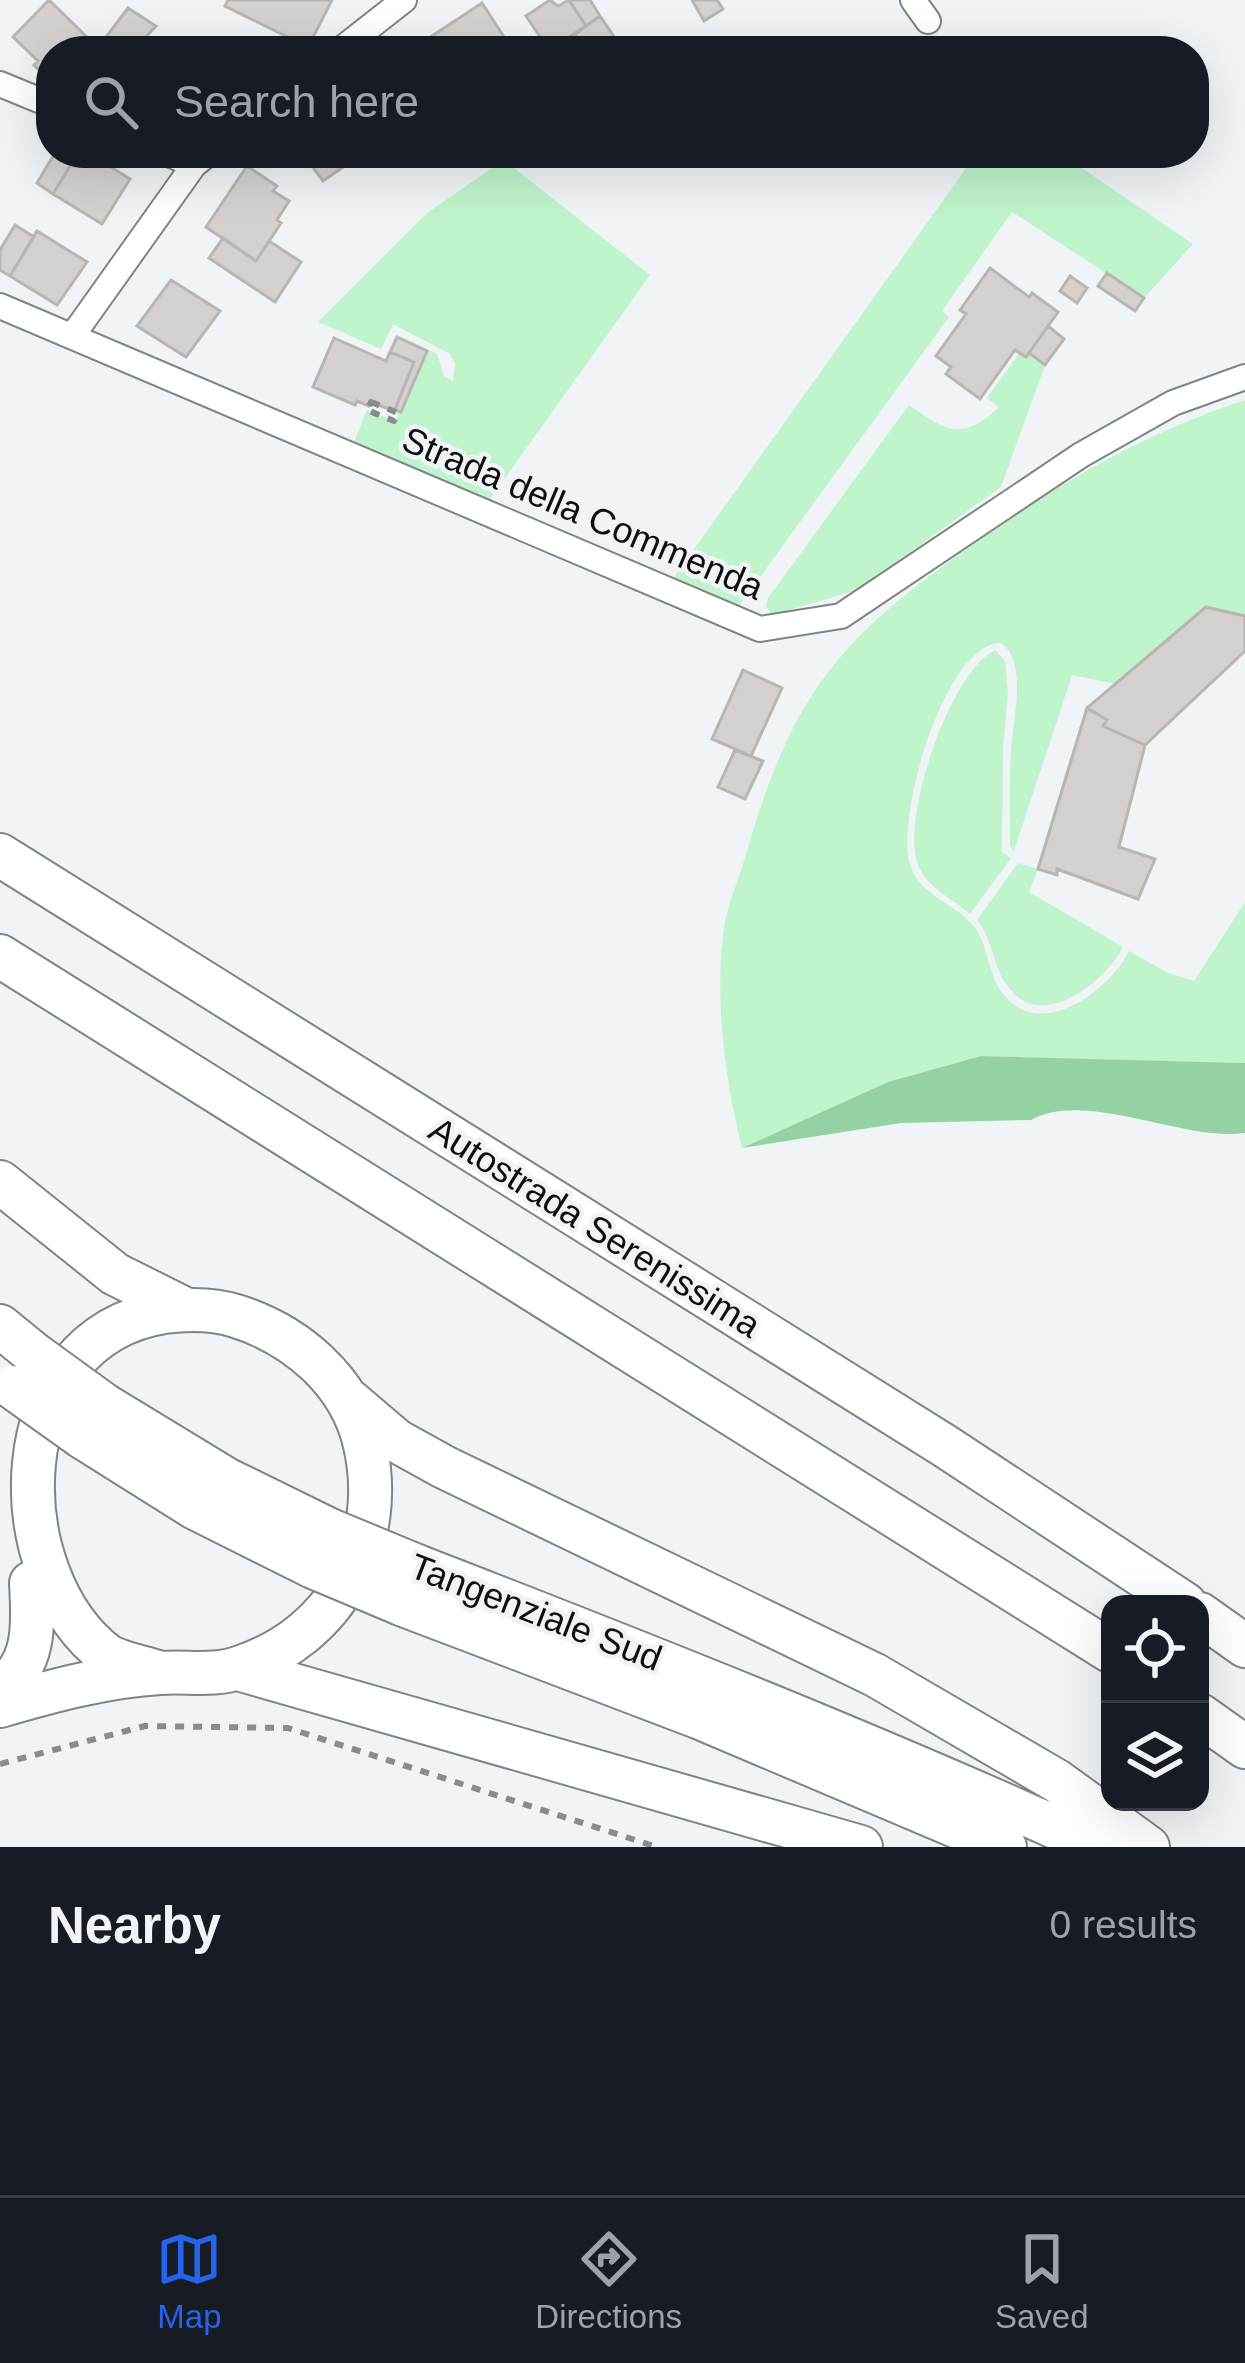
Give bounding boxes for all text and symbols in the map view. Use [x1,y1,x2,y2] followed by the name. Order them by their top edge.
[36,36,1209,168] search box
[78,69,144,135] icon: search
[174,76,419,127] text: Search here
[396,418,771,608] street label: Strada della Commenda
[422,1108,769,1346] street label: Autostrada Serenissima
[404,1545,668,1679] street label: Tangenziale Sud
[1101,1595,1209,1811] map controls
[1101,1595,1209,1703] button: locate
[1101,1703,1209,1811] button: layers
[48,1897,221,1954] text: Nearby
[1050,1903,1197,1946] text: 0 results
[156,2226,222,2336] tab: Map
[535,2226,682,2336] tab: Directions
[995,2226,1089,2336] tab: Saved

